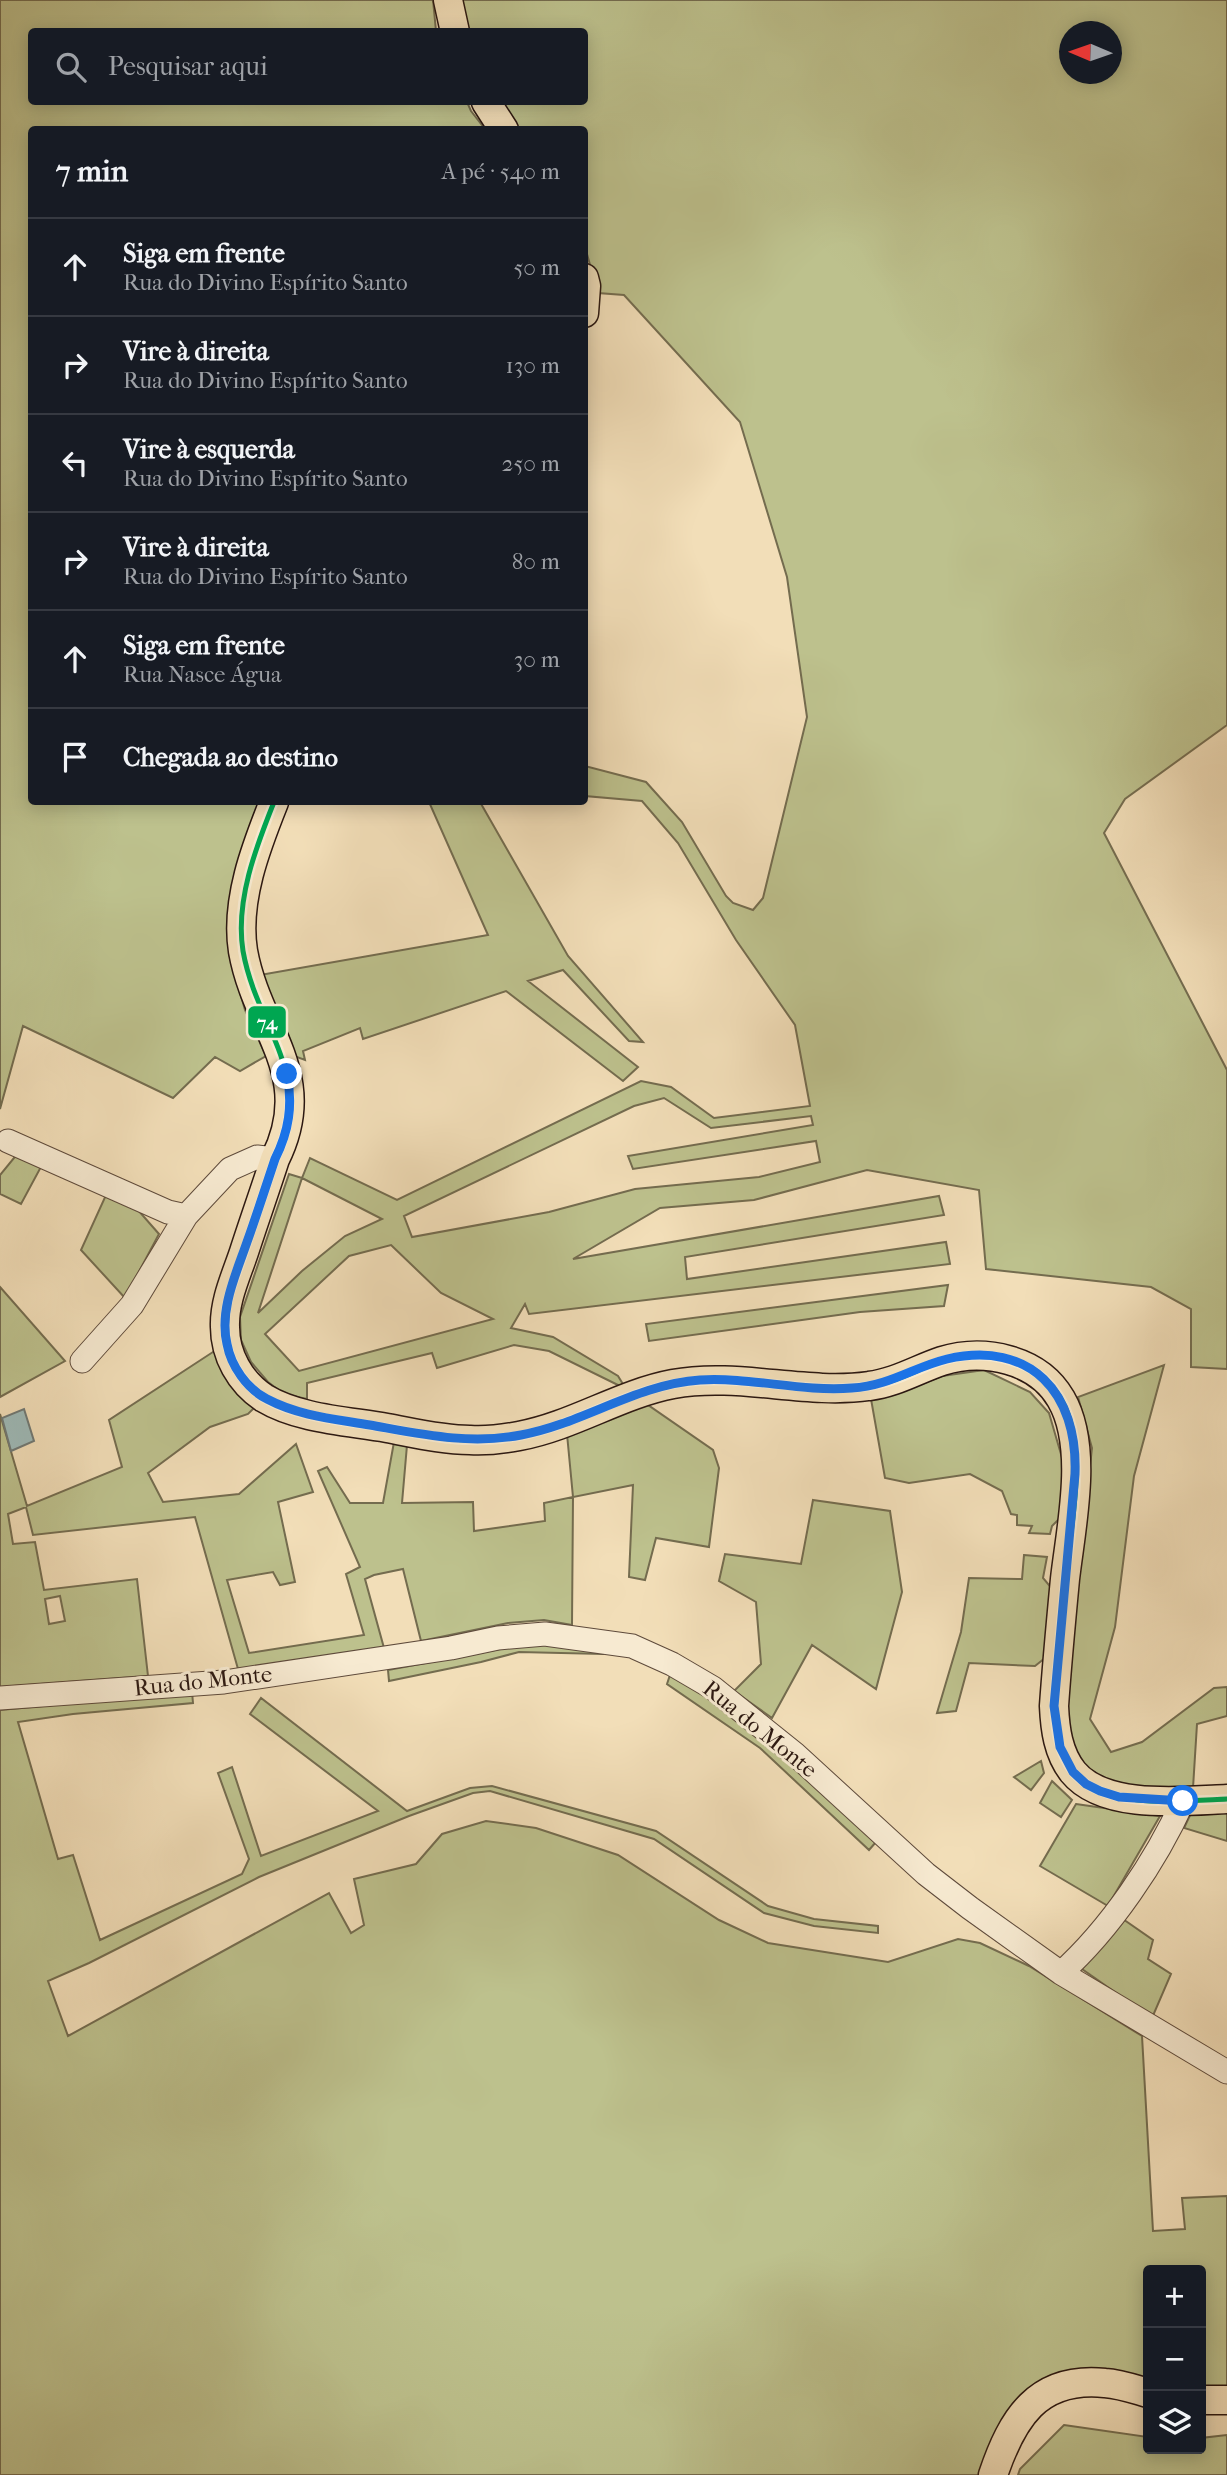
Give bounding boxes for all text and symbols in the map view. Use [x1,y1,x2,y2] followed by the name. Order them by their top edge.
[1059,21,1122,84] north arrow
[28,28,588,105] search box
[52,48,90,86] icon: search
[108,51,268,82] text: Pesquisar aqui
[56,154,128,189] text: 7 min
[442,158,560,185] text: A pé · 540 m
[123,238,285,269] text: Siga em frente
[56,248,94,286] icon: ahead
[513,254,560,281] text: 50 m
[123,269,408,296] text: Rua do Divino Espírito Santo
[123,336,269,367] text: Vire à direita
[56,346,94,384] icon: right
[506,352,560,379] text: 130 m
[123,367,408,394] text: Rua do Divino Espírito Santo
[123,434,295,465] text: Vire à esquerda
[56,444,94,482] icon: left
[502,450,560,477] text: 250 m
[123,465,408,492] text: Rua do Divino Espírito Santo
[123,532,269,563] text: Vire à direita
[56,542,94,580] icon: right
[512,548,560,575] text: 80 m
[123,563,408,590] text: Rua do Divino Espírito Santo
[123,630,285,661] text: Siga em frente
[56,640,94,678] icon: ahead
[514,646,560,673] text: 30 m
[123,661,282,688] text: Rua Nasce Água
[56,738,94,776] icon: arrive
[123,742,338,773] text: Chegada ao destino
[247,1005,287,1039] line badge: 74
[256,1012,278,1034] text: 74
[271,1058,302,1089] route end
[132,1660,274,1702] street label: Rua do Monte
[697,1675,823,1783] street label: Rua do Monte
[1167,1785,1198,1816] route start
[1143,2265,1206,2454] map controls
[1143,2265,1206,2328] button: +
[1143,2328,1206,2391] button: −
[1143,2391,1206,2454] button: layers

